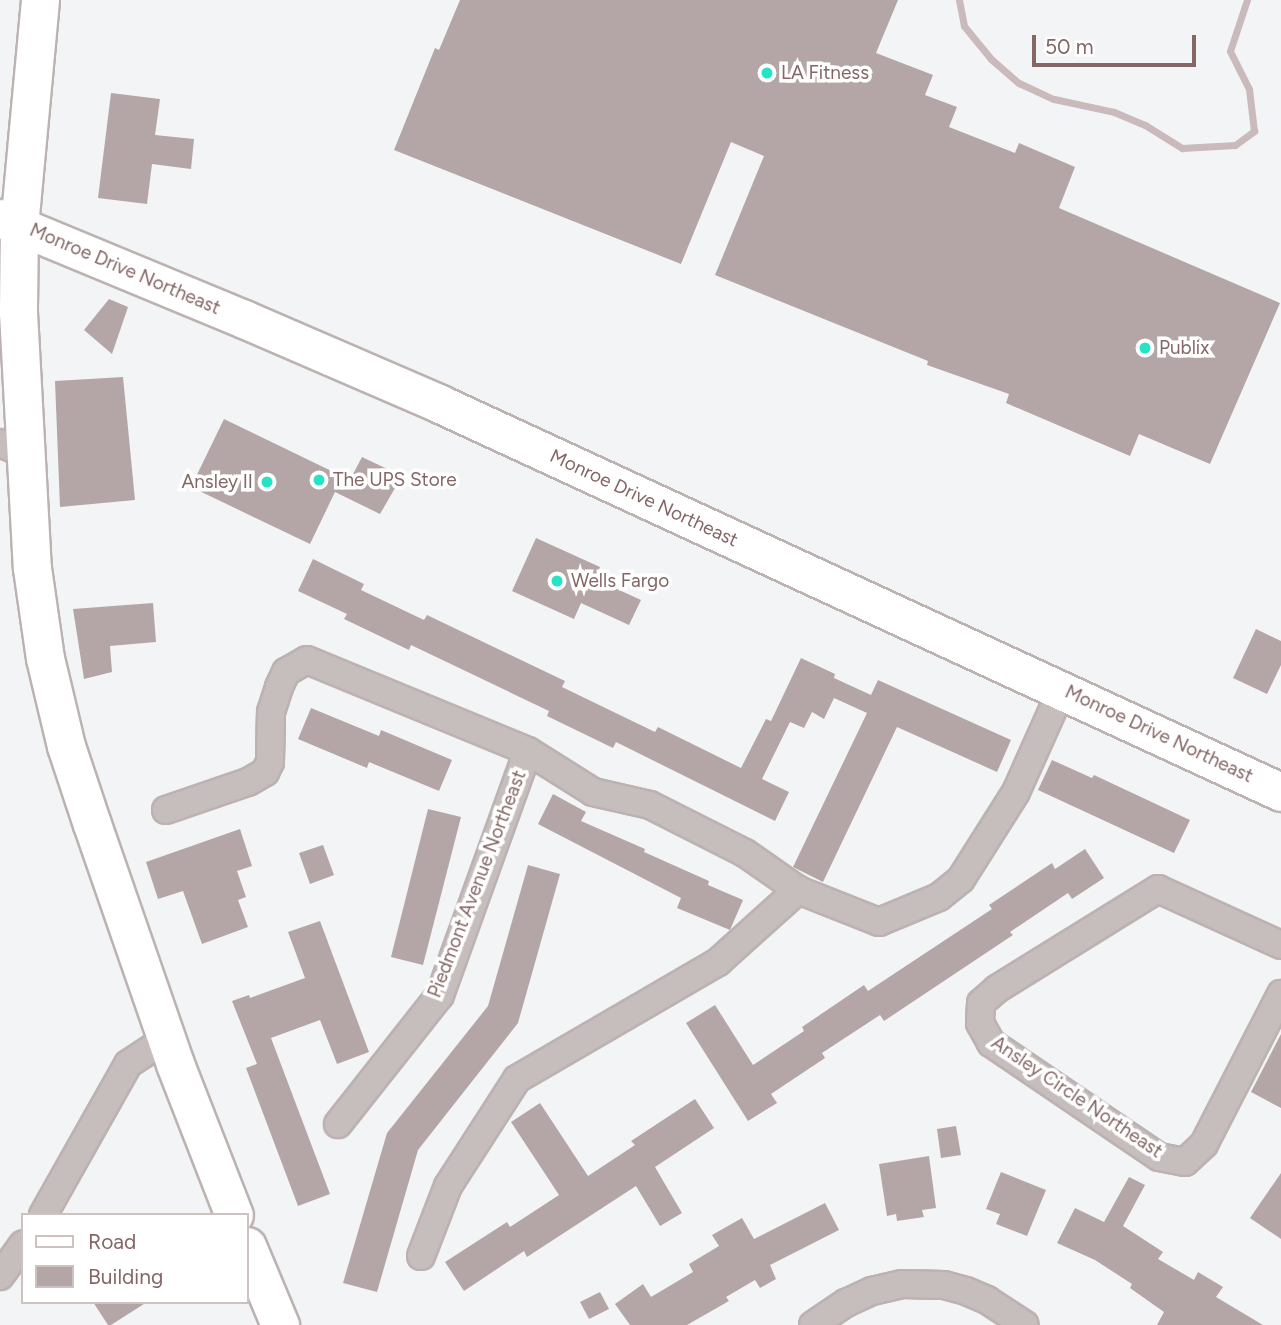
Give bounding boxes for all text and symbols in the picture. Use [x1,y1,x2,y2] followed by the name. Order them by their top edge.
[1036,21,1200,65] scale bar
[1045,34,1094,59] text: 50 m
[781,62,869,84] place label: LA Fitness
[759,65,775,81] marker: LA Fitness
[26,218,224,320] street label: Monroe Drive Northeast
[1159,337,1209,359] place label: Publix
[1137,340,1153,356] marker: Publix
[546,444,742,552] street label: Monroe Drive Northeast
[333,469,457,491] place label: The UPS Store
[181,471,253,493] place label: Ansley II
[311,472,327,488] marker: The UPS Store
[259,474,275,490] marker: Ansley II
[571,570,669,592] place label: Wells Fargo
[549,573,565,589] marker: Wells Fargo
[1061,680,1257,788] street label: Monroe Drive Northeast
[423,767,531,1001] street label: Piedmont Avenue Northeast
[987,1031,1167,1163] street label: Ansley Circle Northeast
[21,1213,248,1304] legend
[88,1229,136,1254] text: Road
[88,1264,163,1289] text: Building

